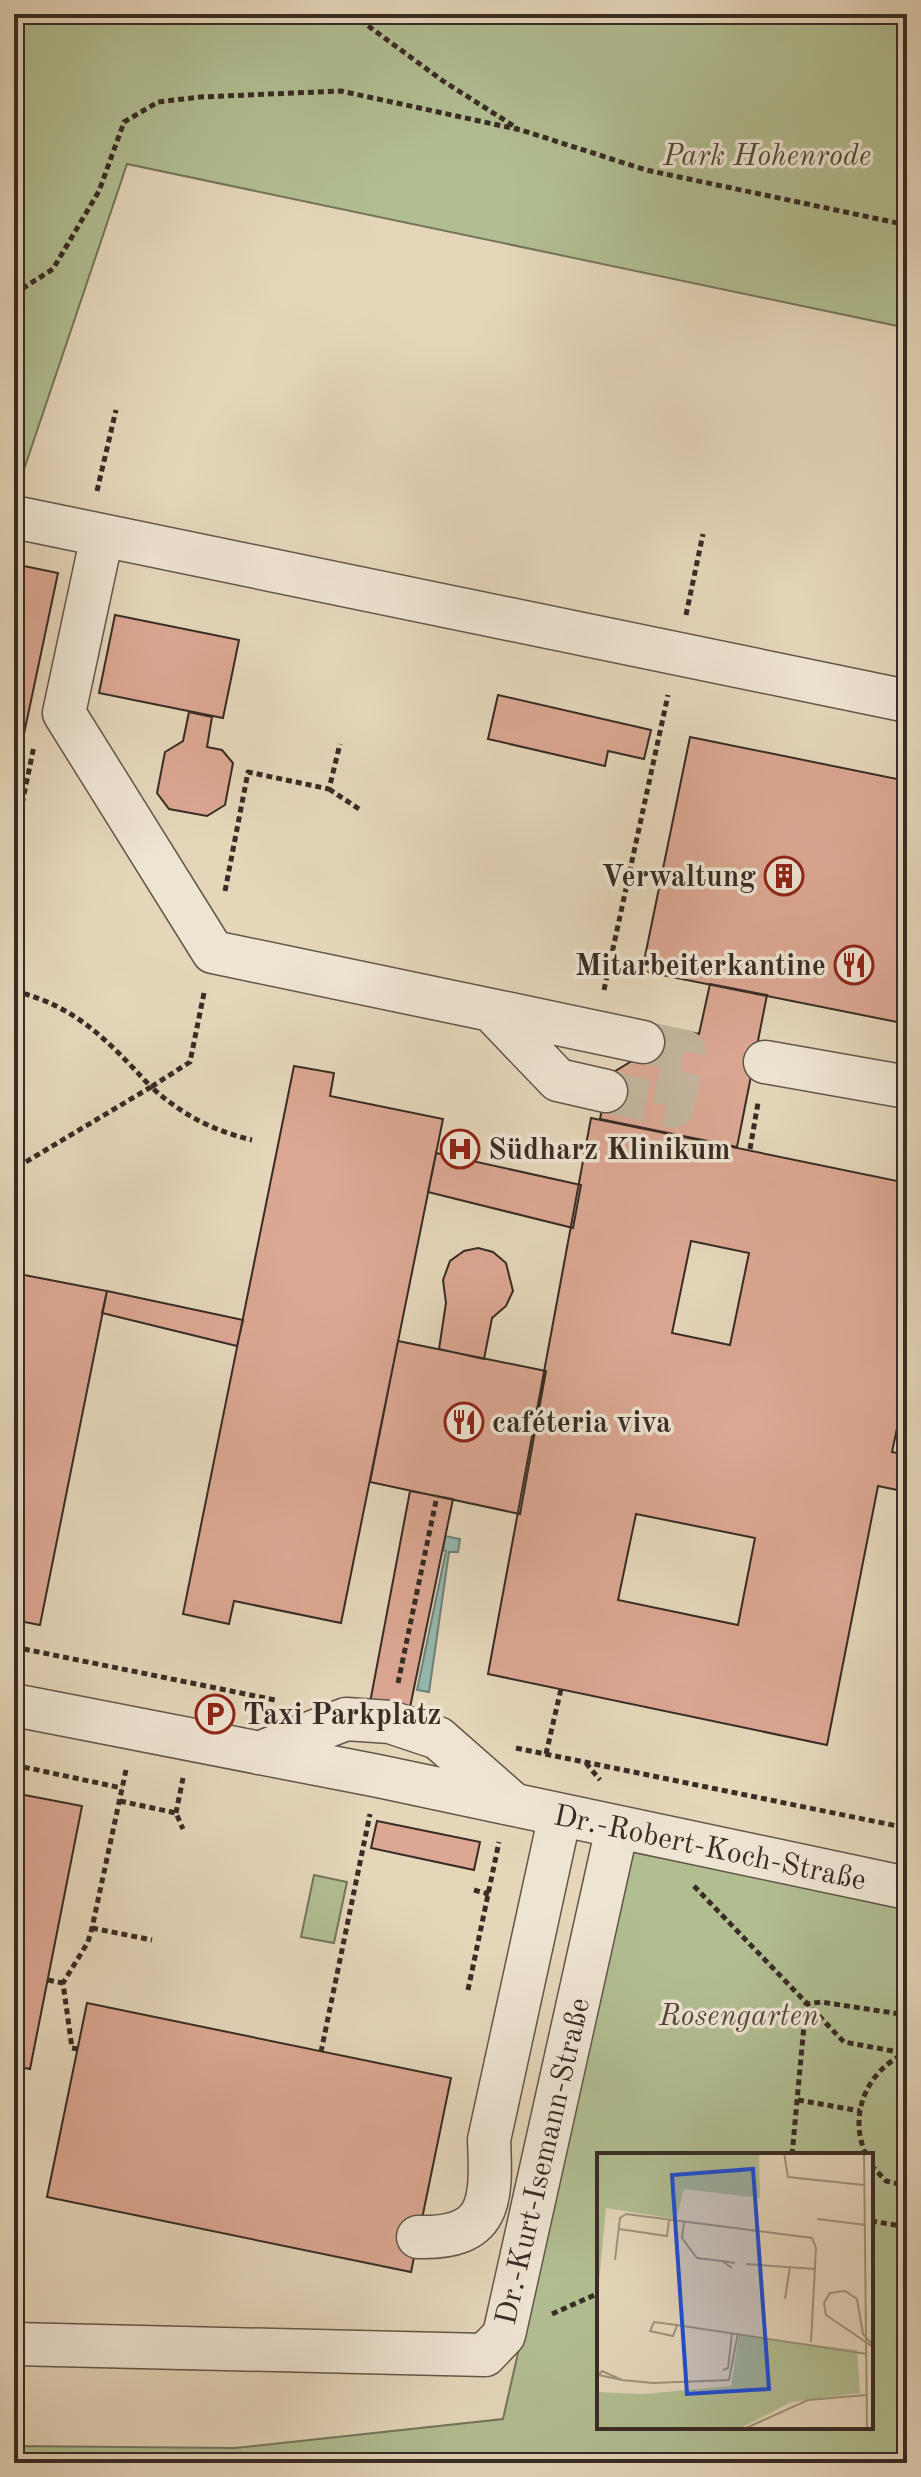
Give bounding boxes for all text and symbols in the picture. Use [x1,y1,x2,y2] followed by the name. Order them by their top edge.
[662,142,871,172] park label: Park Hohenrode
[763,855,805,897] building icon: Verwaltung
[601,863,756,893] place label: Verwaltung
[833,944,875,986] restaurant icon: Mitarbeiterkantine
[575,952,826,982] place label: Mitarbeiterkantine
[439,1128,481,1170] hospital icon: Südharz Klinikum
[488,1136,731,1166] place label: Südharz Klinikum
[443,1401,485,1443] restaurant icon: caféteria viva
[492,1409,671,1439] place label: caféteria viva
[194,1693,236,1735] parking icon: Taxi Parkplatz
[243,1701,441,1731] place label: Taxi Parkplatz
[551,1801,868,1897] street label: Dr.-Robert-Koch-Straße
[492,1995,596,2328] street label: Dr.-Kurt-Isemann-Straße
[658,2002,819,2032] park label: Rosengarten
[597,2153,873,2429] inset map

